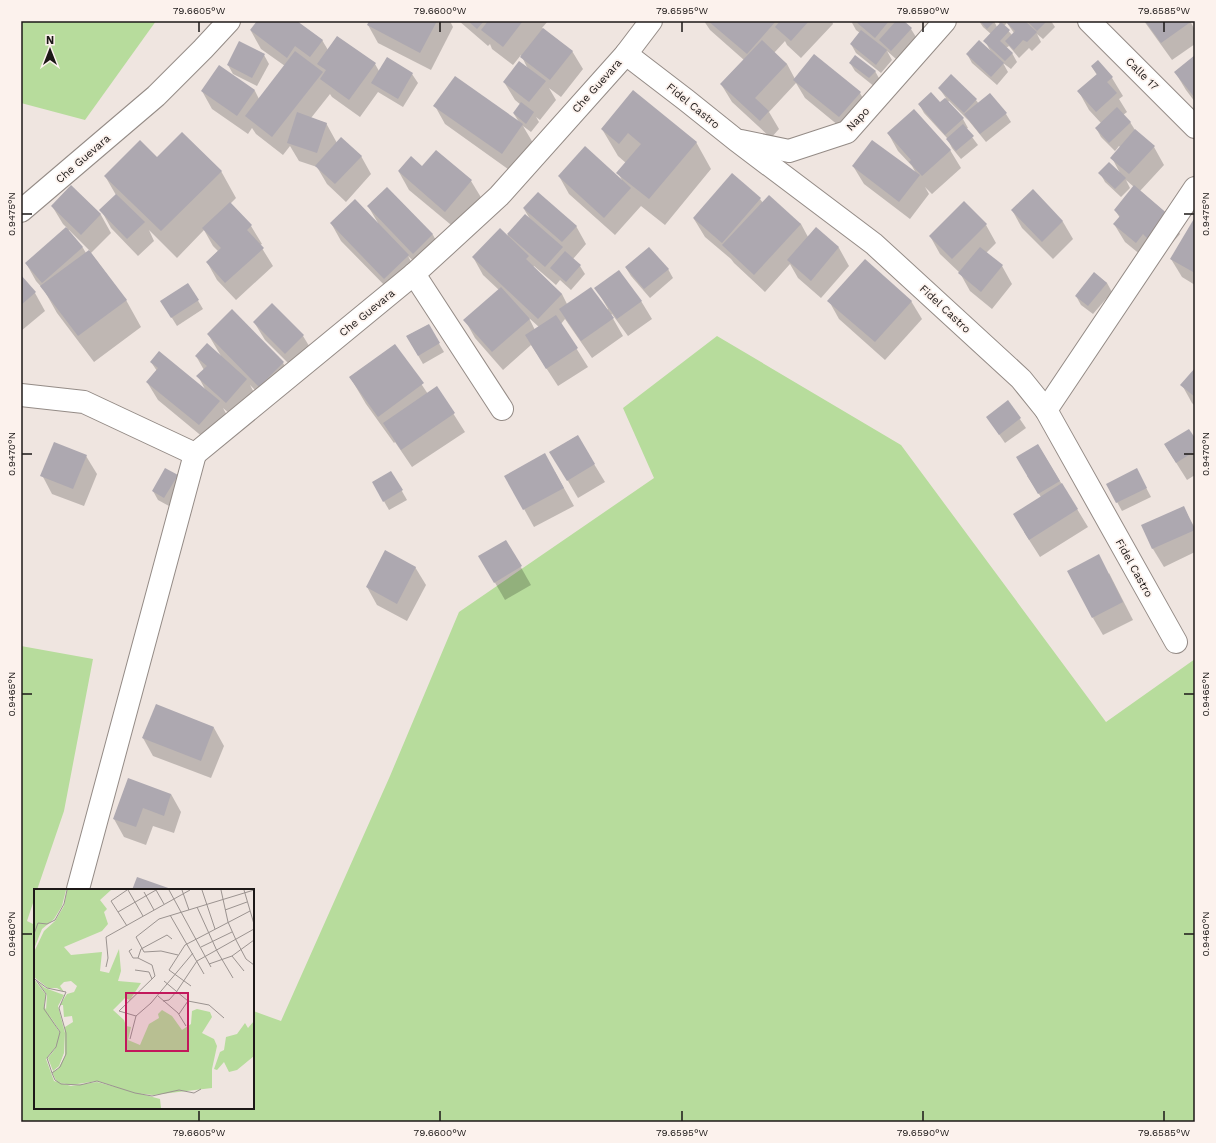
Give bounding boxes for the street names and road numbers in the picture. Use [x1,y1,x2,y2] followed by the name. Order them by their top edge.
[1123,55,1161,93] street label: Calle 17
[569,56,625,116] street label: Che Guevara
[664,81,722,131] street label: Fidel Castro
[844,105,872,133] street label: Napo
[53,132,113,186] street label: Che Guevara
[917,282,973,336] street label: Fidel Castro
[337,287,397,339] street label: Che Guevara
[1113,537,1155,599] street label: Fidel Castro

